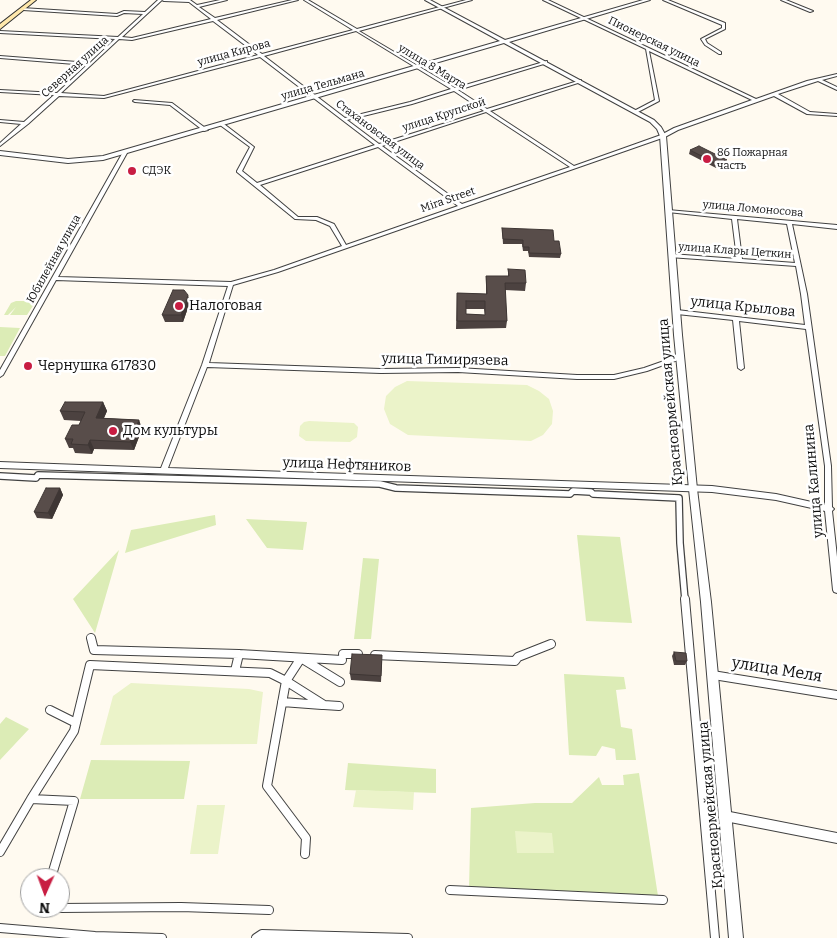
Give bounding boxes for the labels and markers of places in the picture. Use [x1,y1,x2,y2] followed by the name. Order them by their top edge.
[717,146,788,172] place label: 86 Пожарная часть
[701,153,713,165] marker: 86 Пожарная часть
[142,164,171,178] place label: СДЭК
[126,165,138,177] marker: СДЭК
[189,298,262,314] place label: Налоговая
[173,300,185,312] marker: Налоговая
[38,358,156,374] place label: Чернушка 617830
[22,360,34,372] marker: Чернушка 617830
[123,423,218,439] place label: Дом культуры
[107,425,119,437] marker: Дом культуры

